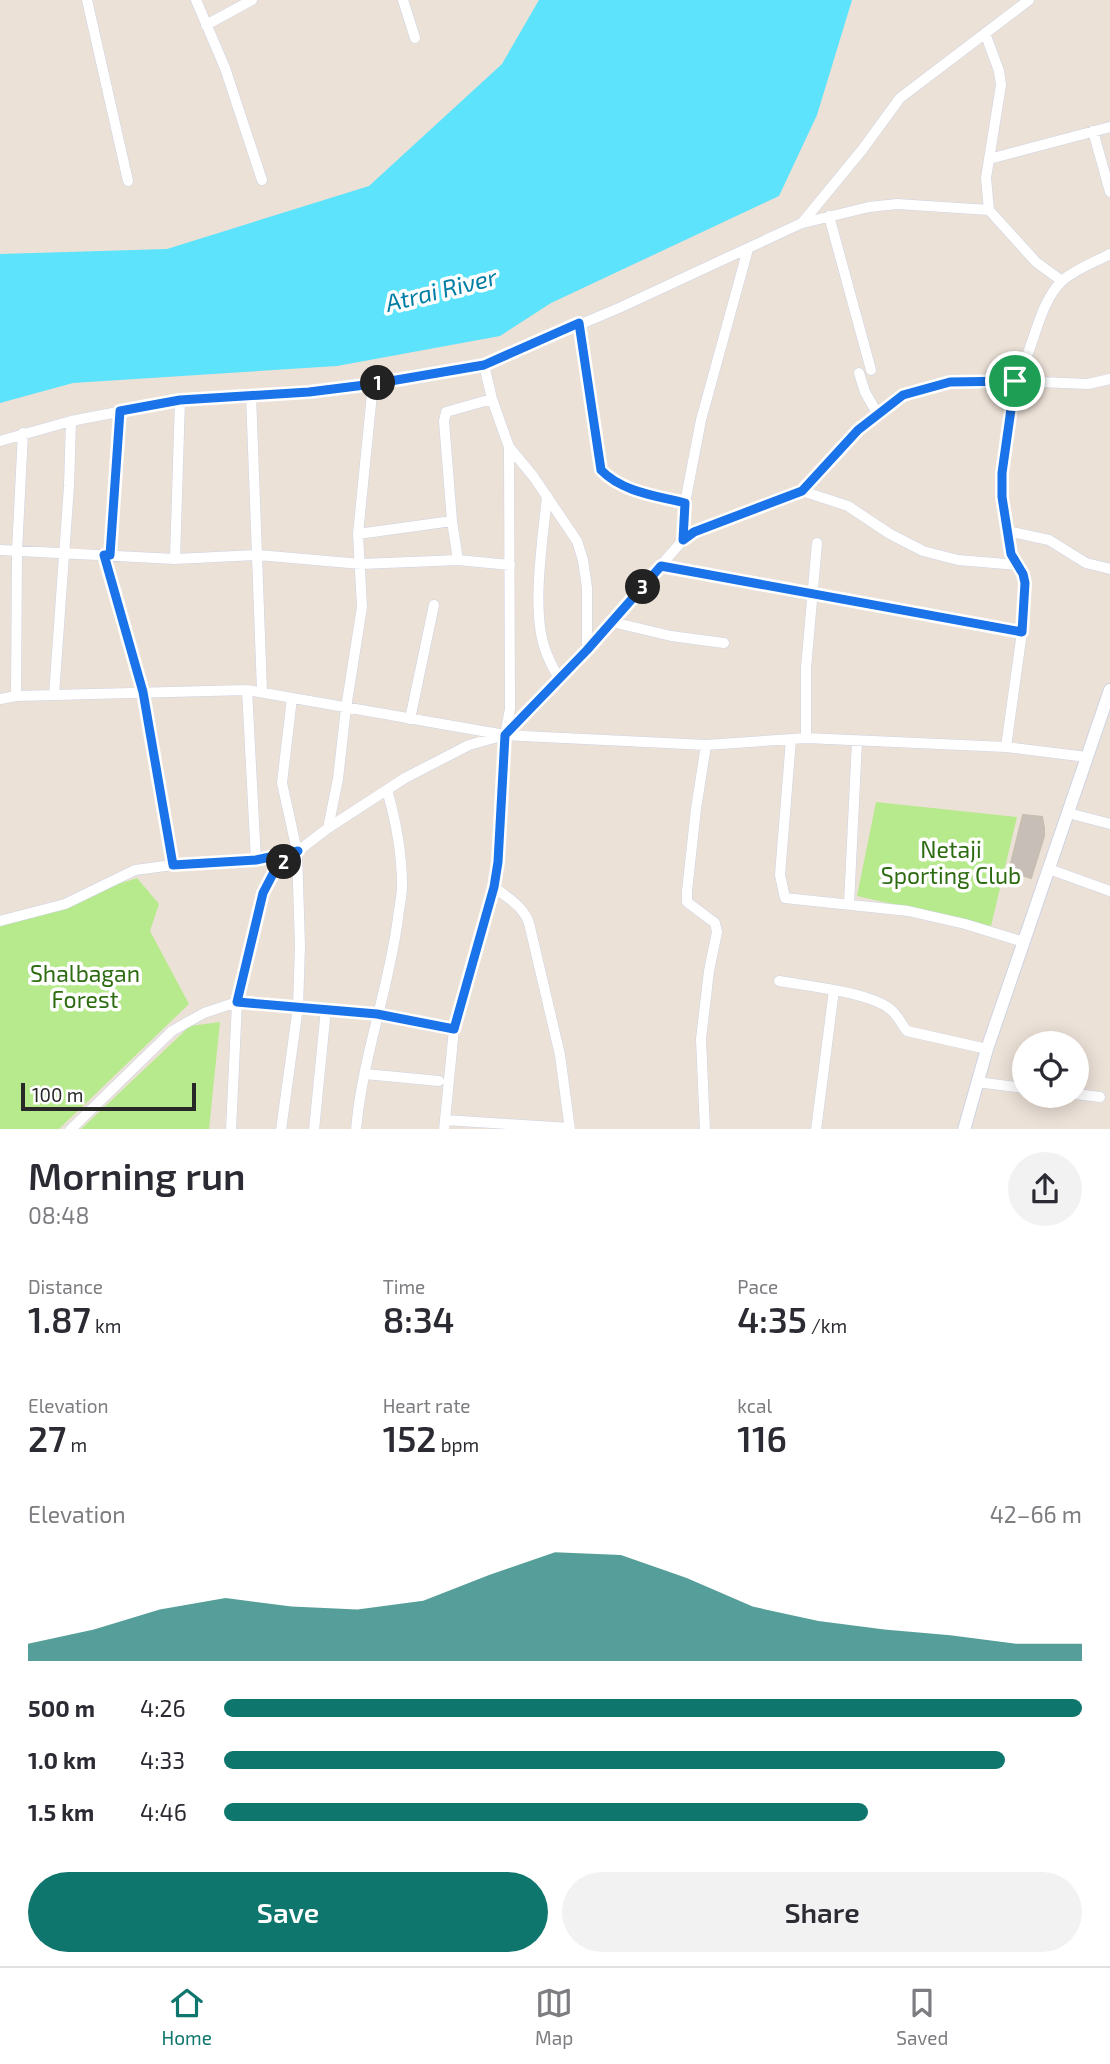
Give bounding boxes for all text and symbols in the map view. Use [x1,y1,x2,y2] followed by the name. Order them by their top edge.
[381,261,500,317] water label: Atrai River
[985,351,1045,411] pin
[996,362,1034,400] icon: arrive
[360,366,396,400] pin: 1
[373,371,382,394] text: 1
[626,570,660,604] pin: 3
[637,575,648,598] text: 3
[881,835,1021,889] park label: Netaji Sporting Club
[266,844,302,880] pin: 2
[278,850,289,873] text: 2
[30,959,140,1013] park label: Shalbagan Forest
[1012,1031,1089,1108] map controls
[1012,1031,1089,1108] button: locate
[21,1080,196,1112] scale bar
[32,1083,83,1106] text: 100 m
[28,1152,246,1198] text: Morning run
[1008,1152,1082,1226] button: share
[28,1201,89,1229] text: 08:48
[28,1275,103,1298] text: Distance
[383,1275,425,1298] text: Time
[737,1275,778,1298] text: Pace
[28,1298,91,1340] text: 1.87
[383,1298,455,1340] text: 8:34
[737,1298,807,1340] text: 4:35
[91,1314,121,1337] text: km
[807,1314,847,1337] text: /km
[28,1394,109,1417] text: Elevation
[383,1394,471,1417] text: Heart rate
[737,1394,772,1417] text: kcal
[28,1417,66,1459] text: 27
[383,1417,436,1459] text: 152
[737,1417,787,1459] text: 116
[66,1433,87,1456] text: m
[436,1433,479,1456] text: bpm
[28,1500,126,1528] text: Elevation
[990,1500,1082,1528] text: 42–66 m
[28,1694,95,1722] text: 500 m
[140,1694,186,1722] text: 4:26
[28,1746,96,1774] text: 1.0 km
[140,1746,185,1774] text: 4:33
[28,1798,94,1826] text: 1.5 km
[140,1798,187,1826] text: 4:46
[28,1872,548,1952] button: Save
[562,1872,1082,1952] button: Share
[162,1984,212,2049] tab: Home
[535,1984,573,2049] tab: Map
[896,1984,948,2049] tab: Saved

